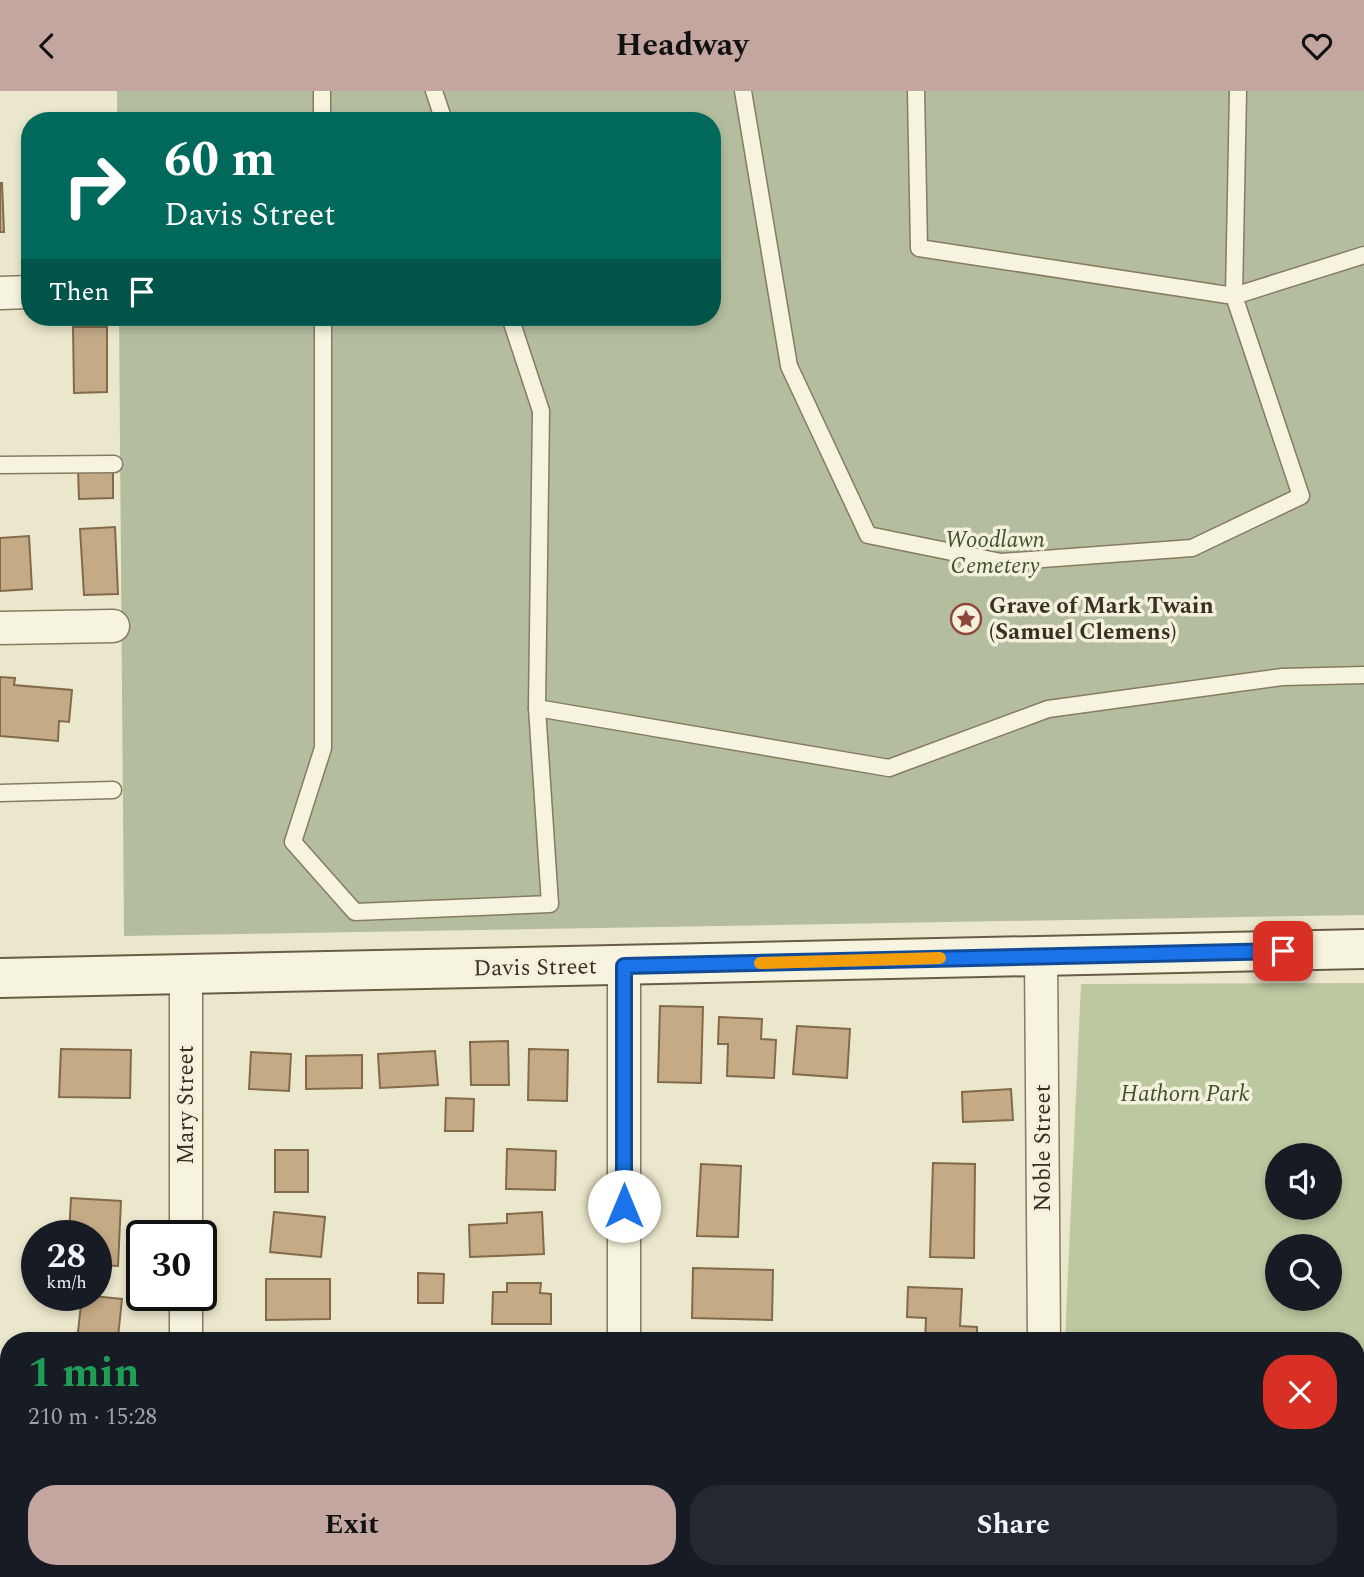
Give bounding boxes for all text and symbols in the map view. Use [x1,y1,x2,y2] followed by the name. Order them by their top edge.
[616,21,748,70] text: Headway
[28,27,66,65] icon: back
[1298,27,1336,65] icon: heart
[164,123,275,198] text: 60 m
[49,140,140,231] icon: right
[164,191,336,240] text: Davis Street
[49,272,109,312] text: Then
[123,273,161,311] icon: arrive
[945,523,1045,584] park label: Woodlawn Cemetery
[989,589,1214,650] place label: Grave of Mark Twain (Samuel Clemens)
[949,602,983,636] place icon: Grave of Mark Twain (Samuel Clemens)
[1253,921,1313,981] pin
[1264,932,1302,970] icon: arrive
[473,949,597,987] street label: Davis Street
[169,1045,204,1165] street label: Mary Street
[1121,1077,1250,1112] park label: Hathorn Park
[1026,1084,1061,1212] street label: Noble Street
[1265,1143,1342,1311] map controls
[1265,1143,1342,1220] button: sound
[587,1169,661,1243] position arrow
[126,1220,217,1311] speed limit sign: 30
[47,1230,86,1283] text: 28
[1265,1234,1342,1311] button: search
[46,1269,87,1296] text: km/h
[28,1342,140,1405] text: 1 min
[1263,1355,1337,1429] button: close
[28,1400,157,1435] text: 210 m · 15:28
[28,1485,676,1565] button: Exit
[690,1485,1337,1565] button: Share

